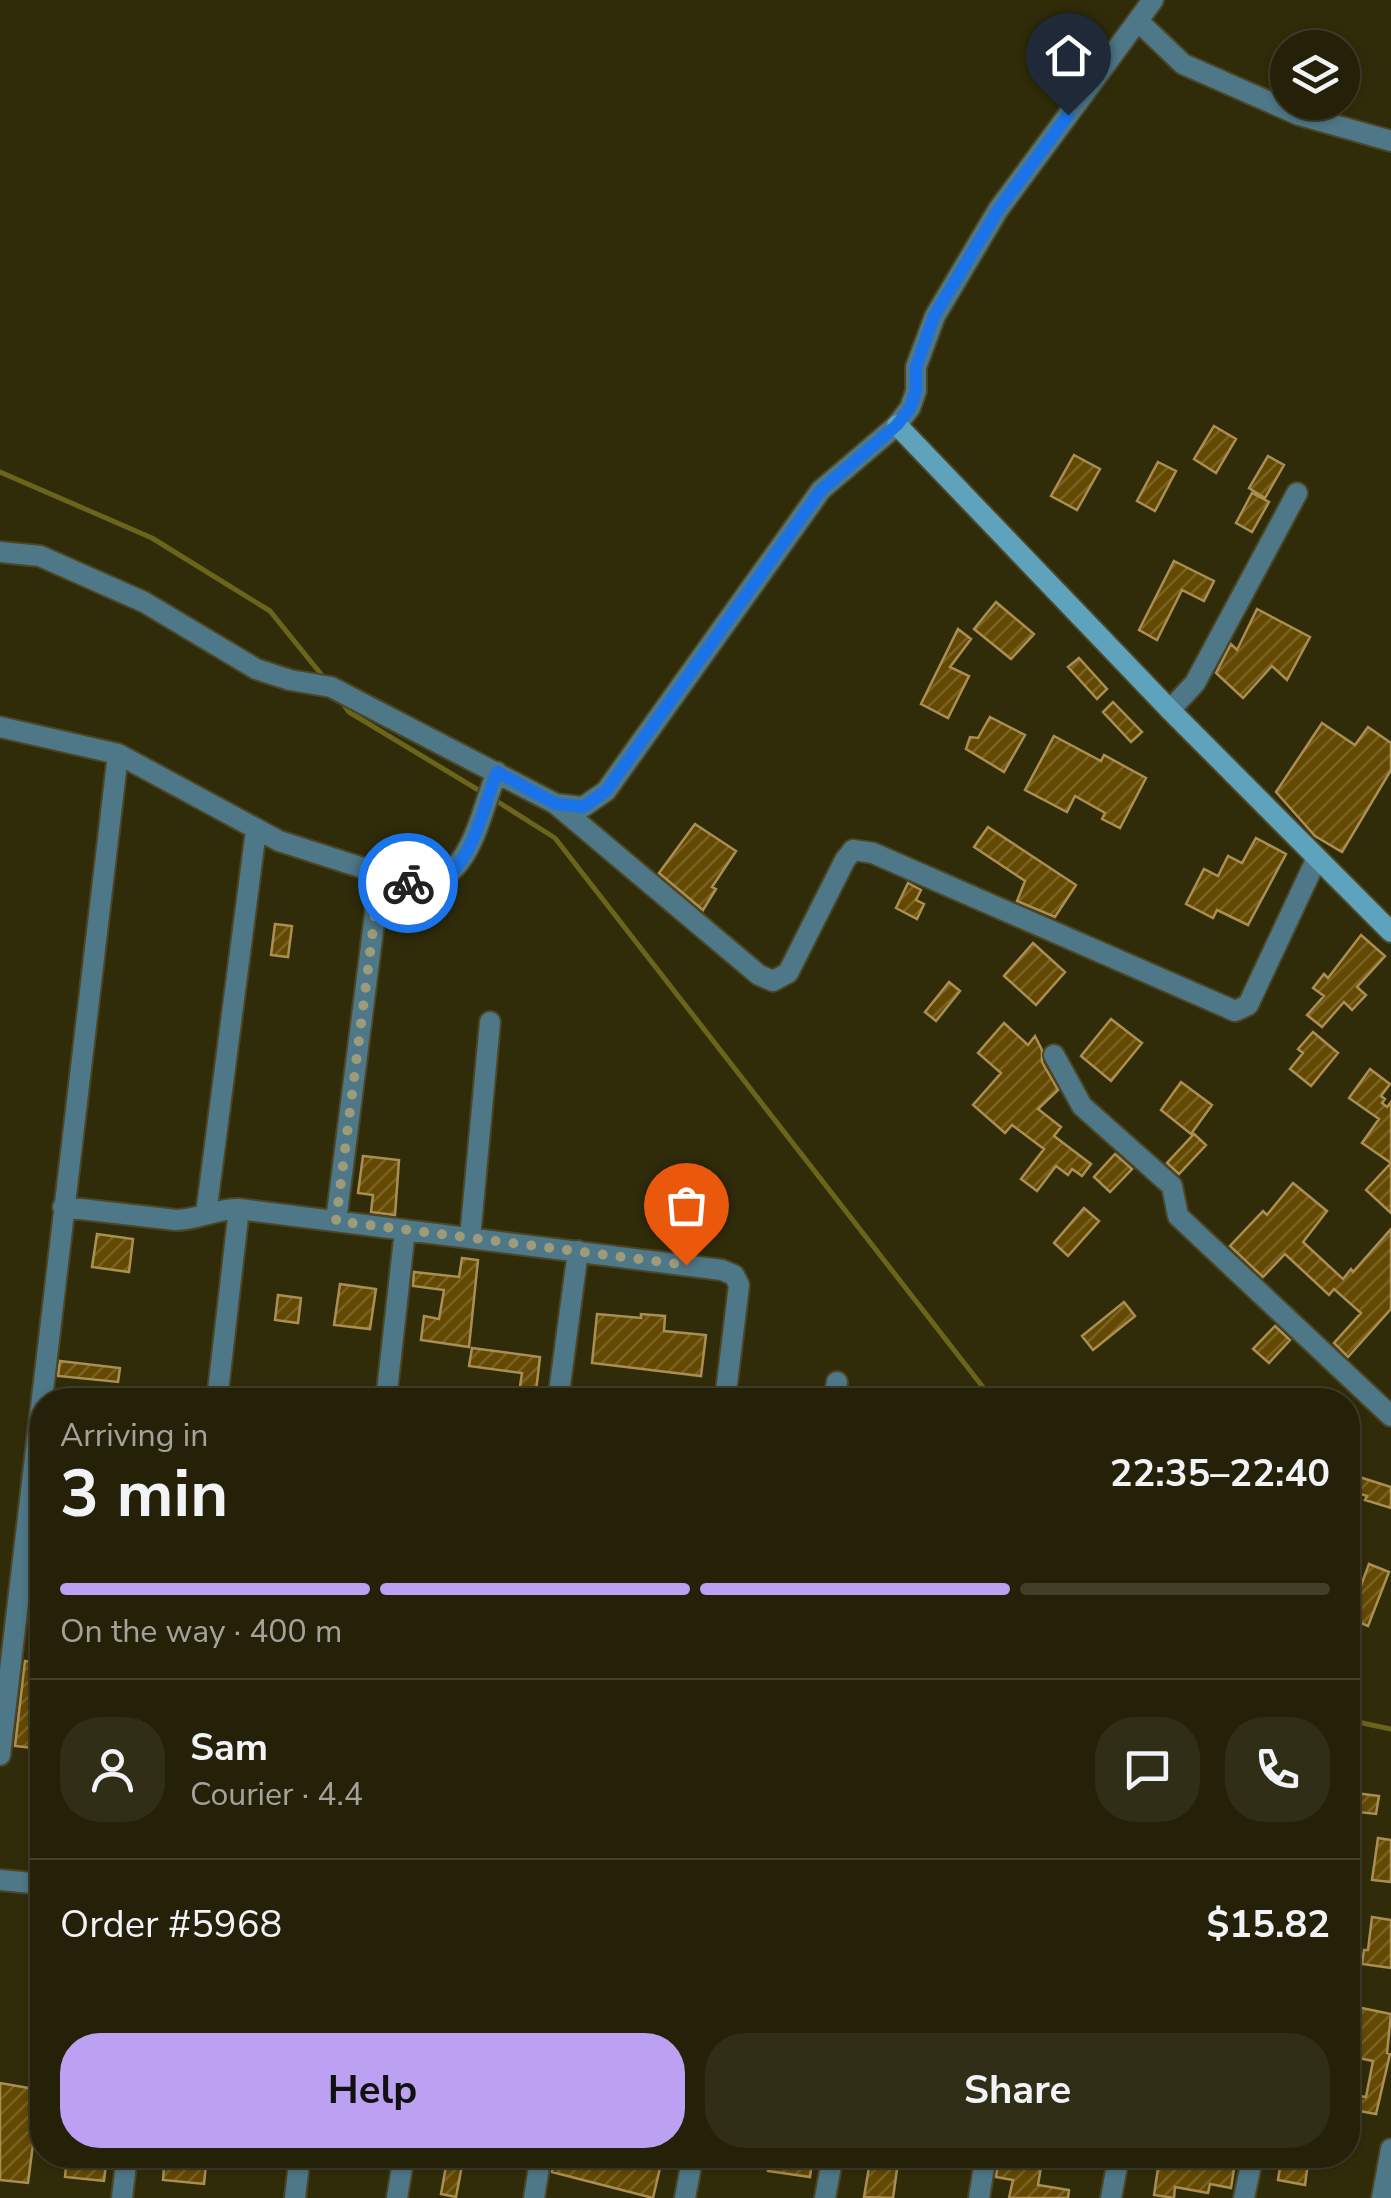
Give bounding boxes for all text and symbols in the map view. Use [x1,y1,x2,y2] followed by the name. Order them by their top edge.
[1026,13,1111,116] pin
[1041,28,1096,83] icon: home
[1270,30,1360,120] map controls
[1270,30,1360,120] button: layers
[358,833,458,933] courier
[381,856,436,911] icon: bike
[644,1163,729,1266] pin
[659,1178,714,1233] icon: bag
[60,1414,208,1457] text: Arriving in
[1110,1448,1330,1499] text: 22:35–22:40
[60,1450,228,1539] text: 3 min
[60,1610,342,1653] text: On the way · 400 m
[60,1717,165,1822] button: person
[1095,1717,1200,1822] button: chat
[1225,1717,1330,1822] button: phone
[190,1722,268,1773] text: Sam
[190,1773,363,1816] text: Courier · 4.4
[60,1899,282,1950] text: Order #5968
[1207,1899,1330,1950] text: $15.82
[60,2033,685,2148] button: Help
[705,2033,1330,2148] button: Share

